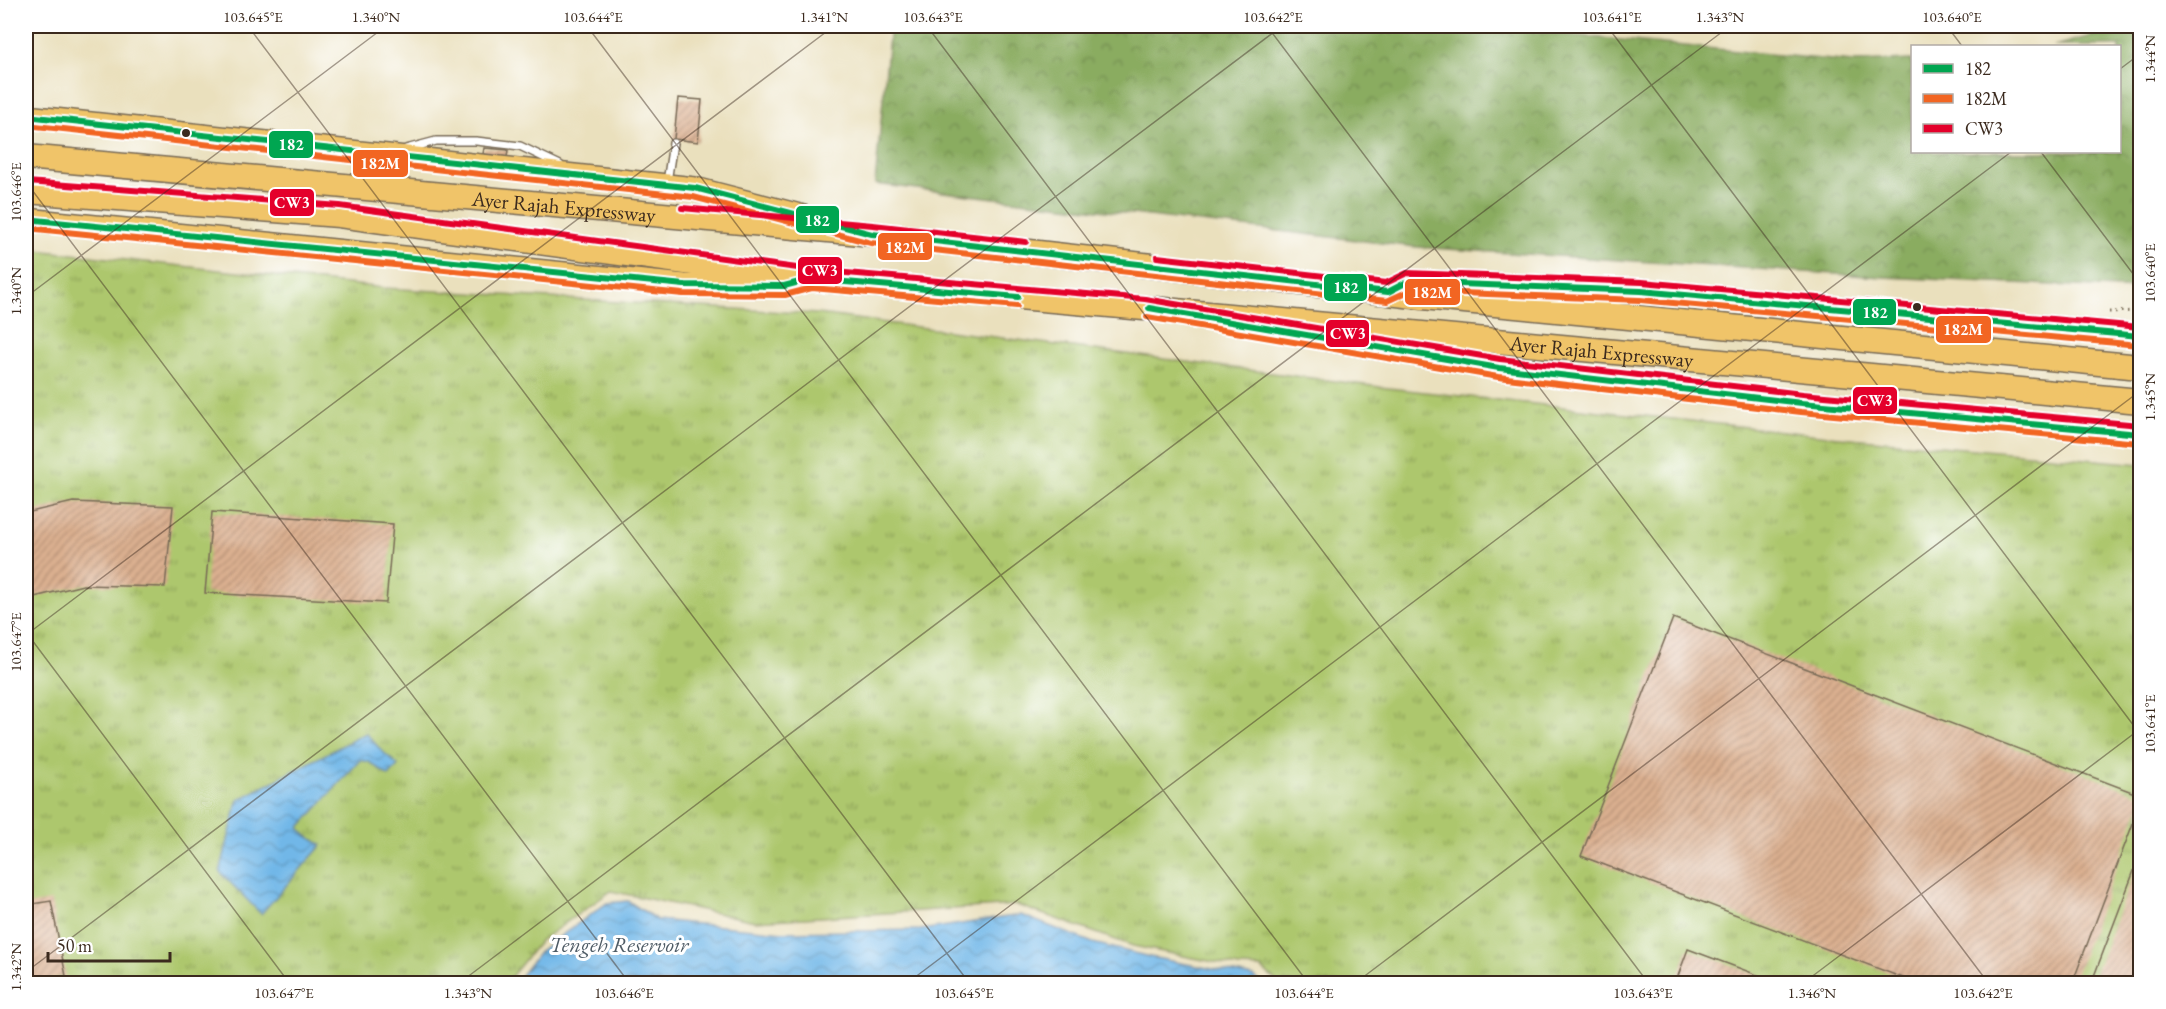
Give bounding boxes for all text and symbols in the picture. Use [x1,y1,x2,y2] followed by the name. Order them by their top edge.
[223,7,283,26] text: 103.645°E
[352,7,400,26] text: 1.340°N
[563,7,623,26] text: 103.644°E
[800,7,848,26] text: 1.341°N
[903,7,963,26] text: 103.643°E
[1243,7,1303,26] text: 103.642°E
[1582,7,1642,26] text: 103.641°E
[1696,7,1744,26] text: 1.343°N
[1922,7,1982,26] text: 103.640°E
[2140,35,2159,83] text: 1.344°N
[1911,45,2121,153] legend
[1965,57,1991,80] text: 182
[1965,87,2007,110] text: 182M
[1965,117,2003,140] text: CW3
[180,127,192,139] unlabelled marker
[268,130,314,159] line badge: 182
[278,134,304,155] text: 182
[352,149,409,178] line badge: 182M
[360,153,400,174] text: 182M
[6,162,25,222] text: 103.646°E
[470,184,658,228] street label: Ayer Rajah Expressway
[269,188,315,217] line badge: CW3
[274,192,310,213] text: CW3
[795,205,840,234] line badge: 182
[804,210,830,231] text: 182
[877,232,933,261] line badge: 182M
[885,237,925,258] text: 182M
[2140,243,2159,303] text: 103.640°E
[797,256,843,285] line badge: CW3
[802,260,838,281] text: CW3
[6,267,25,315] text: 1.340°N
[1323,273,1368,302] line badge: 182
[1333,277,1359,298] text: 182
[1404,278,1461,306] line badge: 182M
[1412,282,1452,303] text: 182M
[1852,298,1897,326] line badge: 182
[1911,301,1923,313] unlabelled marker
[1862,302,1888,323] text: 182
[1935,315,1992,344] line badge: 182M
[1325,319,1370,348] line badge: CW3
[1943,319,1983,340] text: 182M
[1330,323,1366,344] text: CW3
[1507,329,1695,373] street label: Ayer Rajah Expressway
[2140,373,2159,421] text: 1.345°N
[1852,386,1898,415] line badge: CW3
[1857,390,1893,411] text: CW3
[6,612,25,672] text: 103.647°E
[2140,694,2159,754] text: 103.641°E
[48,925,170,963] scale bar
[550,930,690,959] water label: Tengeh Reservoir
[57,934,92,957] text: 50 m
[6,943,25,991] text: 1.342°N
[254,983,314,1002] text: 103.647°E
[444,983,492,1002] text: 1.343°N
[594,983,654,1002] text: 103.646°E
[934,983,994,1002] text: 103.645°E
[1274,983,1334,1002] text: 103.644°E
[1613,983,1673,1002] text: 103.643°E
[1788,983,1836,1002] text: 1.346°N
[1953,983,2013,1002] text: 103.642°E

